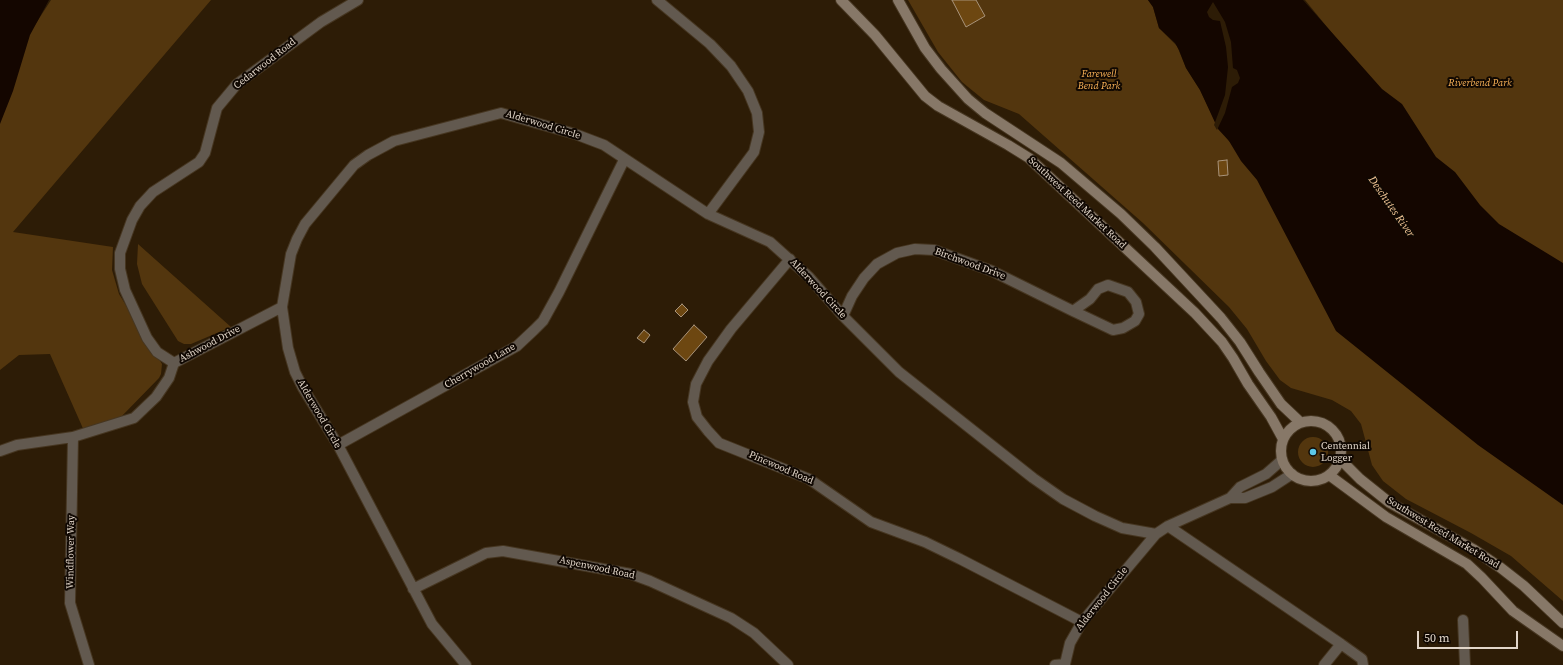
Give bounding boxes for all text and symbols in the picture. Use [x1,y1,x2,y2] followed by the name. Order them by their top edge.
[232,36,298,92] street label: Cedarwood Road
[1078,68,1120,92] park label: Farewell Bend Park
[1448,77,1512,89] park label: Riverbend Park
[504,108,582,142] street label: Alderwood Circle
[1026,155,1128,251] street label: Southwest Reed Market Road
[1365,174,1417,240] water label: Deschutes River
[933,246,1007,282] street label: Birchwood Drive
[787,257,849,321] street label: Alderwood Circle
[178,323,242,365] street label: Ashwood Drive
[442,341,518,391] street label: Cherrywood Lane
[294,377,344,451] street label: Alderwood Circle
[1321,440,1370,464] place label: Centennial Logger
[1308,447,1318,457] marker: Centennial Logger
[747,449,815,487] street label: Pinewood Road
[1385,495,1501,571] street label: Southwest Reed Market Road
[64,515,78,589] street label: Windflower Way
[558,554,636,582] street label: Aspenwood Road
[1073,565,1131,633] street label: Alderwood Circle
[1419,623,1520,649] scale bar
[1424,630,1450,646] text: 50 m

